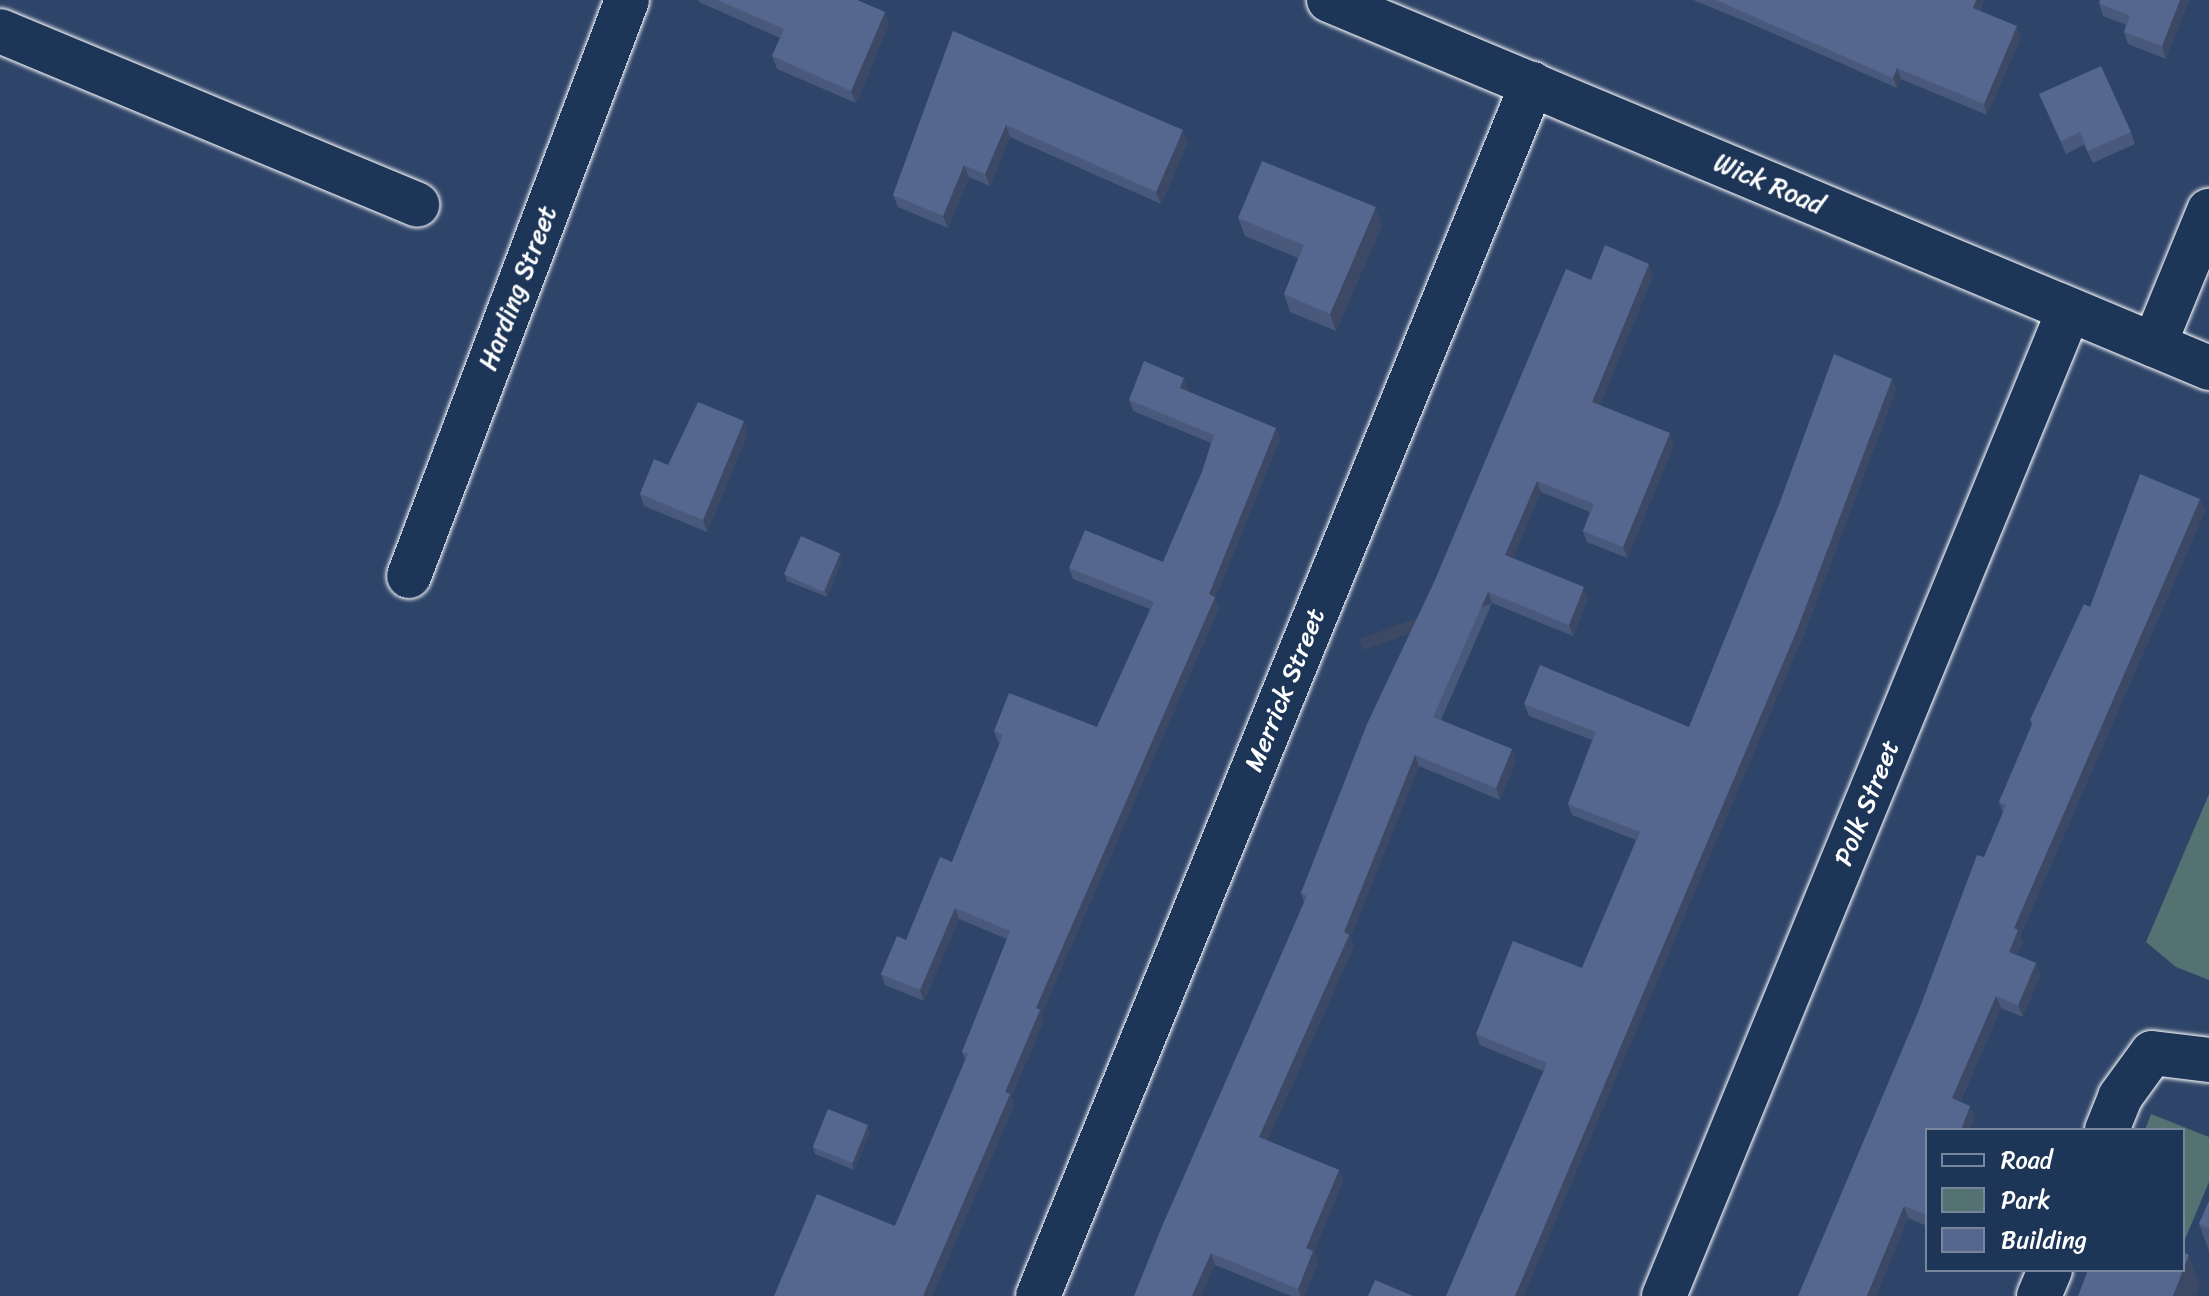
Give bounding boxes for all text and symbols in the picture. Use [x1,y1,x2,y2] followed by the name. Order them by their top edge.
[1709,147,1829,221] street label: Wick Road
[473,202,563,374] street label: Harding Street
[1238,604,1332,776] street label: Merrick Street
[1828,736,1906,870] street label: Polk Street
[1925,1128,2185,1272] legend
[2001,1139,2052,1181] text: Road
[2001,1179,2050,1221] text: Park
[2001,1219,2087,1261] text: Building

